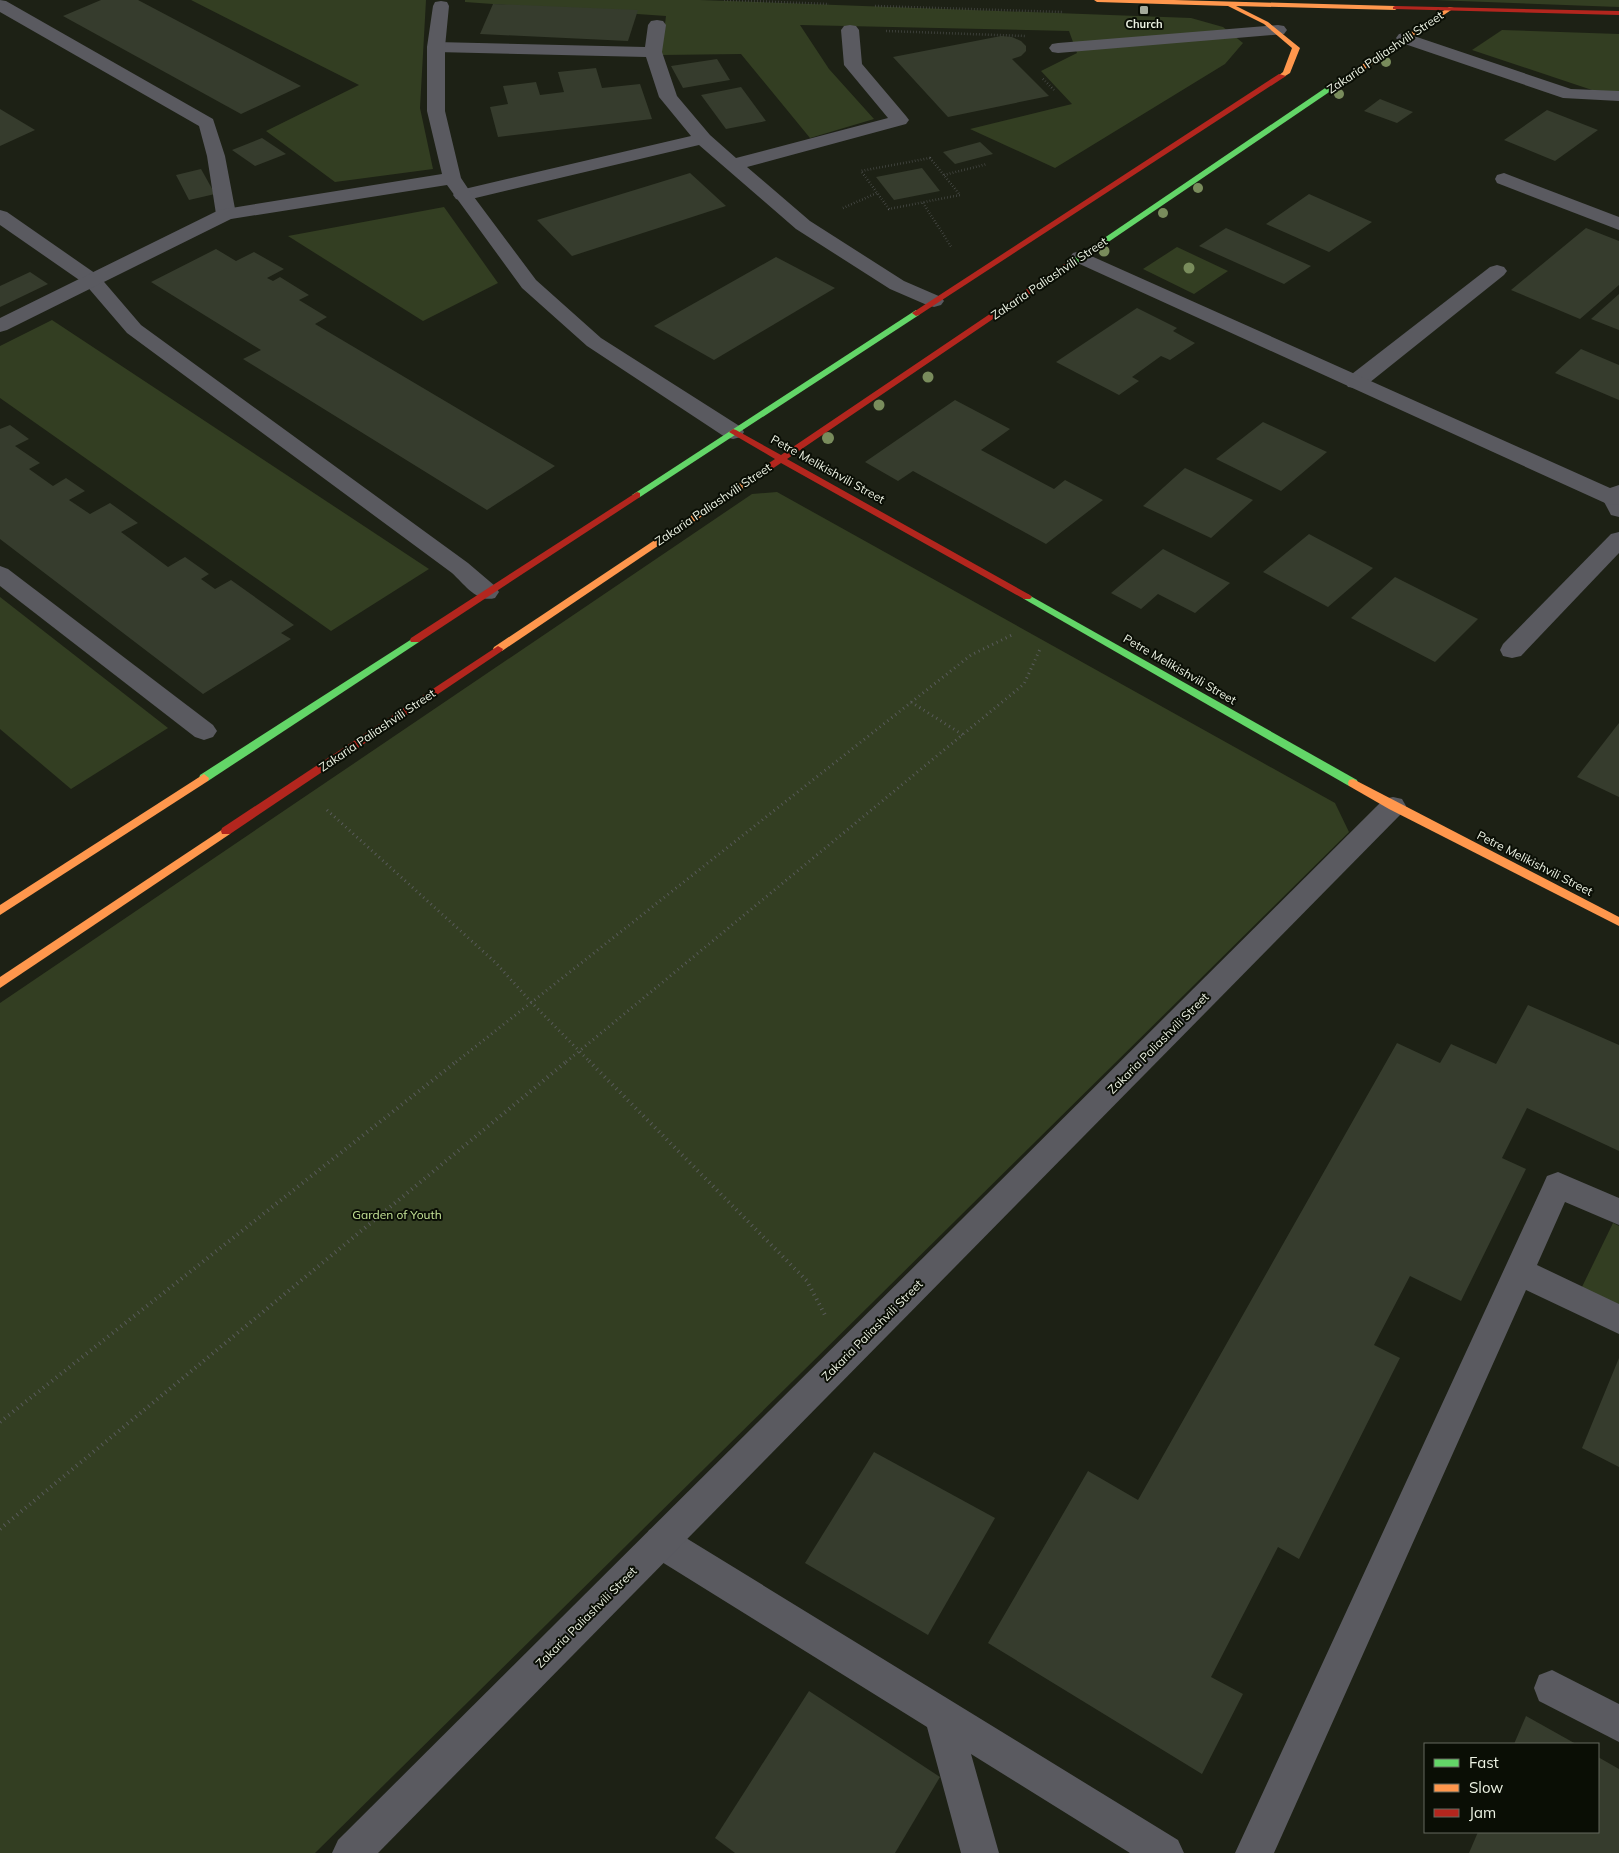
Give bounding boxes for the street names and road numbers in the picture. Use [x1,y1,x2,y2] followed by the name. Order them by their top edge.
[1324,7,1446,97] street label: Zakaria Paliashvili Street
[988,233,1110,323] street label: Zakaria Paliashvili Street
[768,431,888,507] street label: Petre Melikishvili Street
[652,459,774,549] street label: Zakaria Paliashvili Street
[1121,631,1239,707] street label: Petre Melikishvili Street
[316,685,438,775] street label: Zakaria Paliashvili Street
[1475,827,1595,899] street label: Petre Melikishvili Street
[1104,989,1212,1097] street label: Zakaria Paliashvili Street
[818,1276,926,1384] street label: Zakaria Paliashvili Street
[532,1563,640,1671] street label: Zakaria Paliashvili Street

